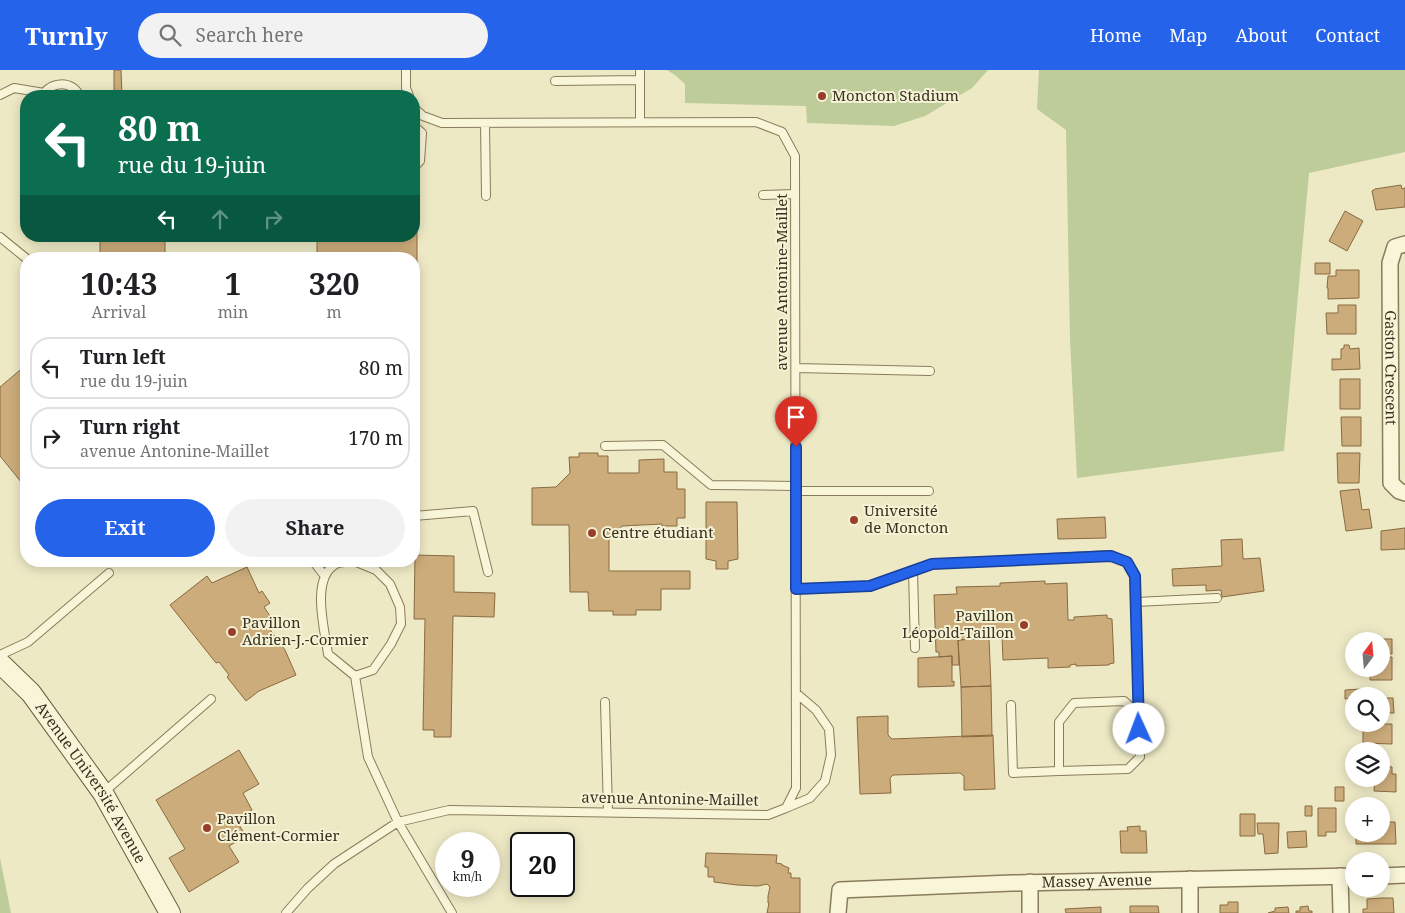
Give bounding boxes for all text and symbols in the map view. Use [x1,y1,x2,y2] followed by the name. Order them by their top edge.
[138,13,488,58] search box
[25,19,108,52] text: Turnly
[156,21,184,49] icon: search
[196,22,303,48] text: Search here
[1090,23,1141,47] text: Home
[1169,23,1207,47] text: Map
[1235,23,1287,47] text: About
[1315,23,1380,47] text: Contact
[832,85,959,105] place label: Moncton Stadium
[816,90,828,102] marker: Moncton Stadium
[118,104,201,151] text: 80 m
[35,110,100,175] icon: left
[118,149,266,179] text: rue du 19-juin
[771,193,791,371] street label: avenue Antonine-Maillet
[153,205,181,233] icon: left
[206,205,234,233] icon: ahead
[259,205,287,233] icon: right
[80,263,157,304] text: 10:43
[225,263,241,304] text: 1
[309,263,360,304] text: 320
[92,301,146,323] text: Arrival
[218,301,248,323] text: min
[327,301,342,323] text: m
[1381,310,1402,425] street label: Gaston Crescent
[80,344,166,370] text: Turn left
[37,354,65,382] icon: left
[359,355,403,381] text: 80 m
[80,370,188,392] text: rue du 19-juin
[775,396,817,447] pin
[782,403,810,431] icon: arrive
[80,414,180,440] text: Turn right
[37,424,65,452] icon: right
[348,425,403,451] text: 170 m
[80,440,269,462] text: avenue Antonine-Maillet
[35,499,215,557] button: Exit
[225,499,405,557] button: Share
[864,500,949,537] place label: Université de Moncton
[848,514,860,526] marker: Université de Moncton
[602,522,713,542] place label: Centre étudiant
[586,527,598,539] marker: Centre étudiant
[902,605,1014,642] place label: Pavillon Léopold-Taillon
[242,612,368,649] place label: Pavillon Adrien-J.-Cormier
[1018,619,1030,631] marker: Pavillon Léopold-Taillon
[226,626,238,638] marker: Pavillon Adrien-J.-Cormier
[1345,632,1390,678] north arrow
[1345,632,1390,897] map controls
[1345,687,1390,732] button: search
[31,697,151,867] street label: Avenue Université Avenue
[1112,702,1164,754] position arrow
[1345,742,1390,787] button: layers
[581,786,759,810] street label: avenue Antonine-Maillet
[1345,797,1390,842] button: +
[217,808,340,845] place label: Pavillon Clément-Cormier
[201,822,213,834] marker: Pavillon Clément-Cormier
[510,832,575,897] speed limit sign: 20
[460,841,475,875] text: 9
[1345,852,1390,897] button: −
[453,868,482,885] text: km/h
[1041,869,1152,891] street label: Massey Avenue

